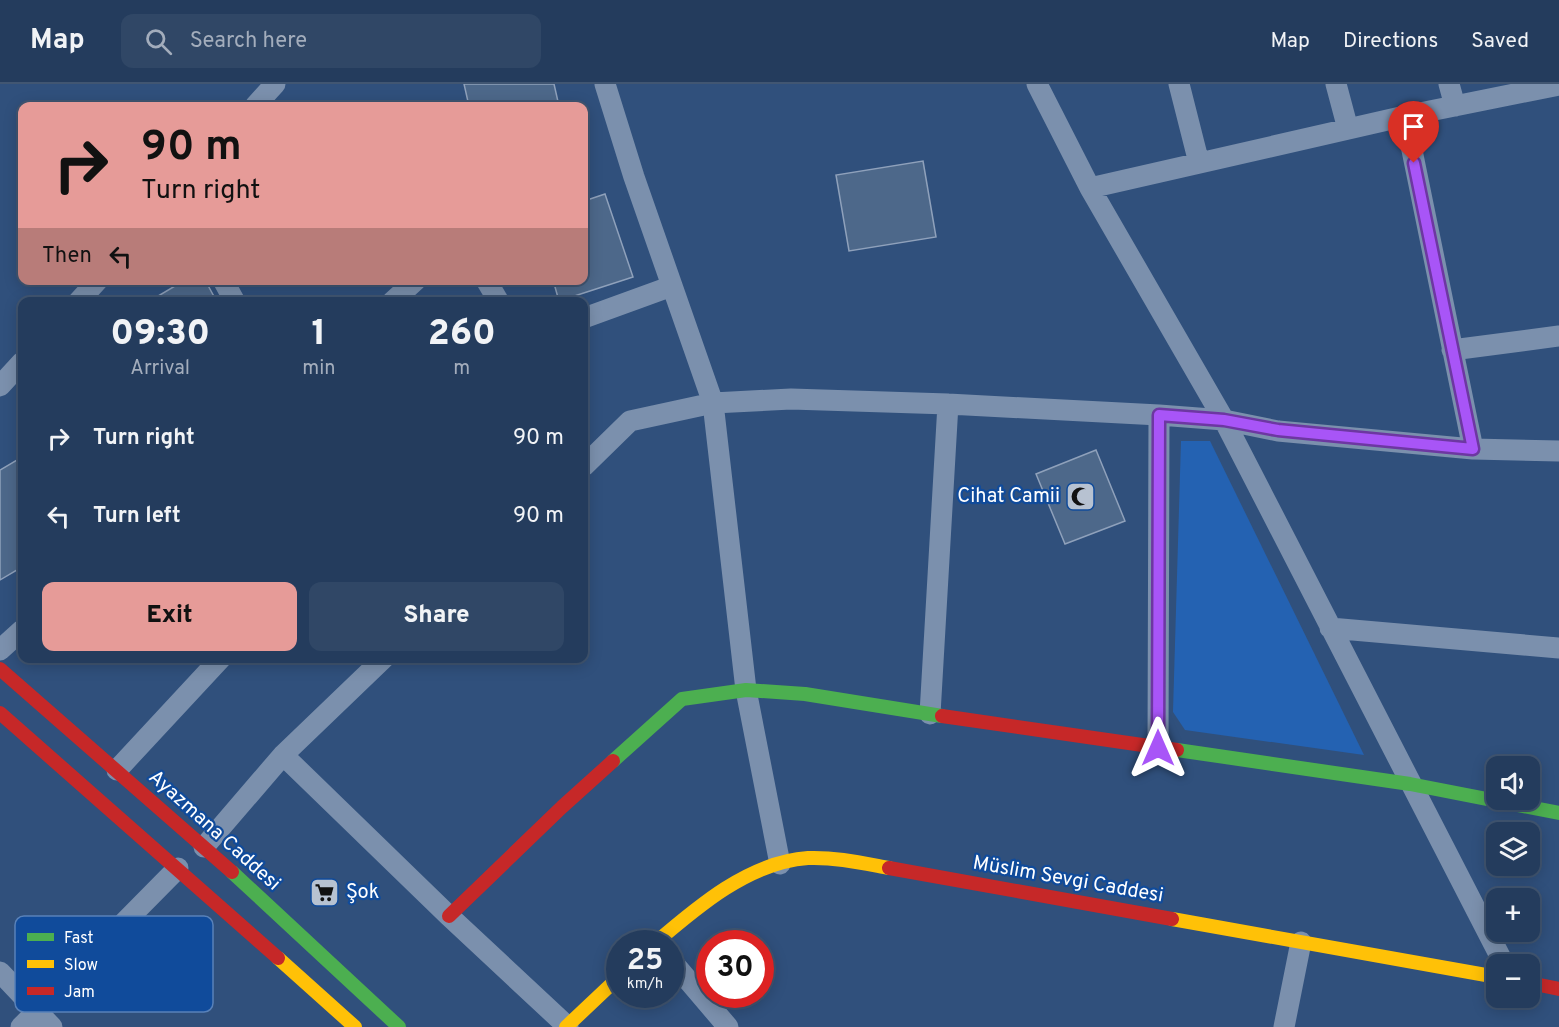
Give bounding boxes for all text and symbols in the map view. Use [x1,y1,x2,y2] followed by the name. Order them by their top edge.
[121,14,541,68] search box
[30,23,85,59] text: Map
[142,25,175,58] icon: search
[190,28,307,55] text: Search here
[1270,28,1310,55] text: Map
[1343,28,1438,55] text: Directions
[1471,28,1529,55] text: Saved
[1388,101,1439,163] pin
[1397,110,1430,143] icon: arrive
[141,122,242,175] text: 90 m
[42,126,120,204] icon: right
[141,174,260,208] text: Turn right
[104,240,137,273] icon: left
[42,243,92,270] text: Then
[110,312,210,358] text: 09:30
[312,312,326,358] text: 1
[428,312,496,358] text: 260
[130,356,190,382] text: Arrival
[302,356,336,382] text: min
[453,356,470,382] text: m
[42,422,75,455] icon: right
[93,425,195,452] text: Turn right
[513,425,564,452] text: 90 m
[1065,481,1097,513] mosque icon: Cihat Camii
[957,484,1060,510] place label: Cihat Camii
[42,500,75,533] icon: left
[93,503,181,530] text: Turn left
[513,503,564,530] text: 90 m
[42,582,297,651] button: Exit
[309,582,564,651] button: Share
[1126,716,1190,780] position arrow
[1486,756,1540,1008] map controls
[1486,756,1540,810] button: sound
[142,765,286,897] street label: Ayazmana Caddesi
[1486,822,1540,876] button: layers
[971,850,1165,910] street label: Müslim Sevgi Caddesi
[309,877,341,909] supermarket icon: Şok
[346,880,379,906] place label: Şok
[1486,888,1540,942] button: +
[15,916,213,1012] legend
[64,929,94,949] text: Fast
[696,930,774,1008] speed limit sign: 30
[627,943,663,980] text: 25
[1486,954,1540,1008] button: −
[64,956,98,976] text: Slow
[627,975,663,994] text: km/h
[64,983,95,1003] text: Jam

